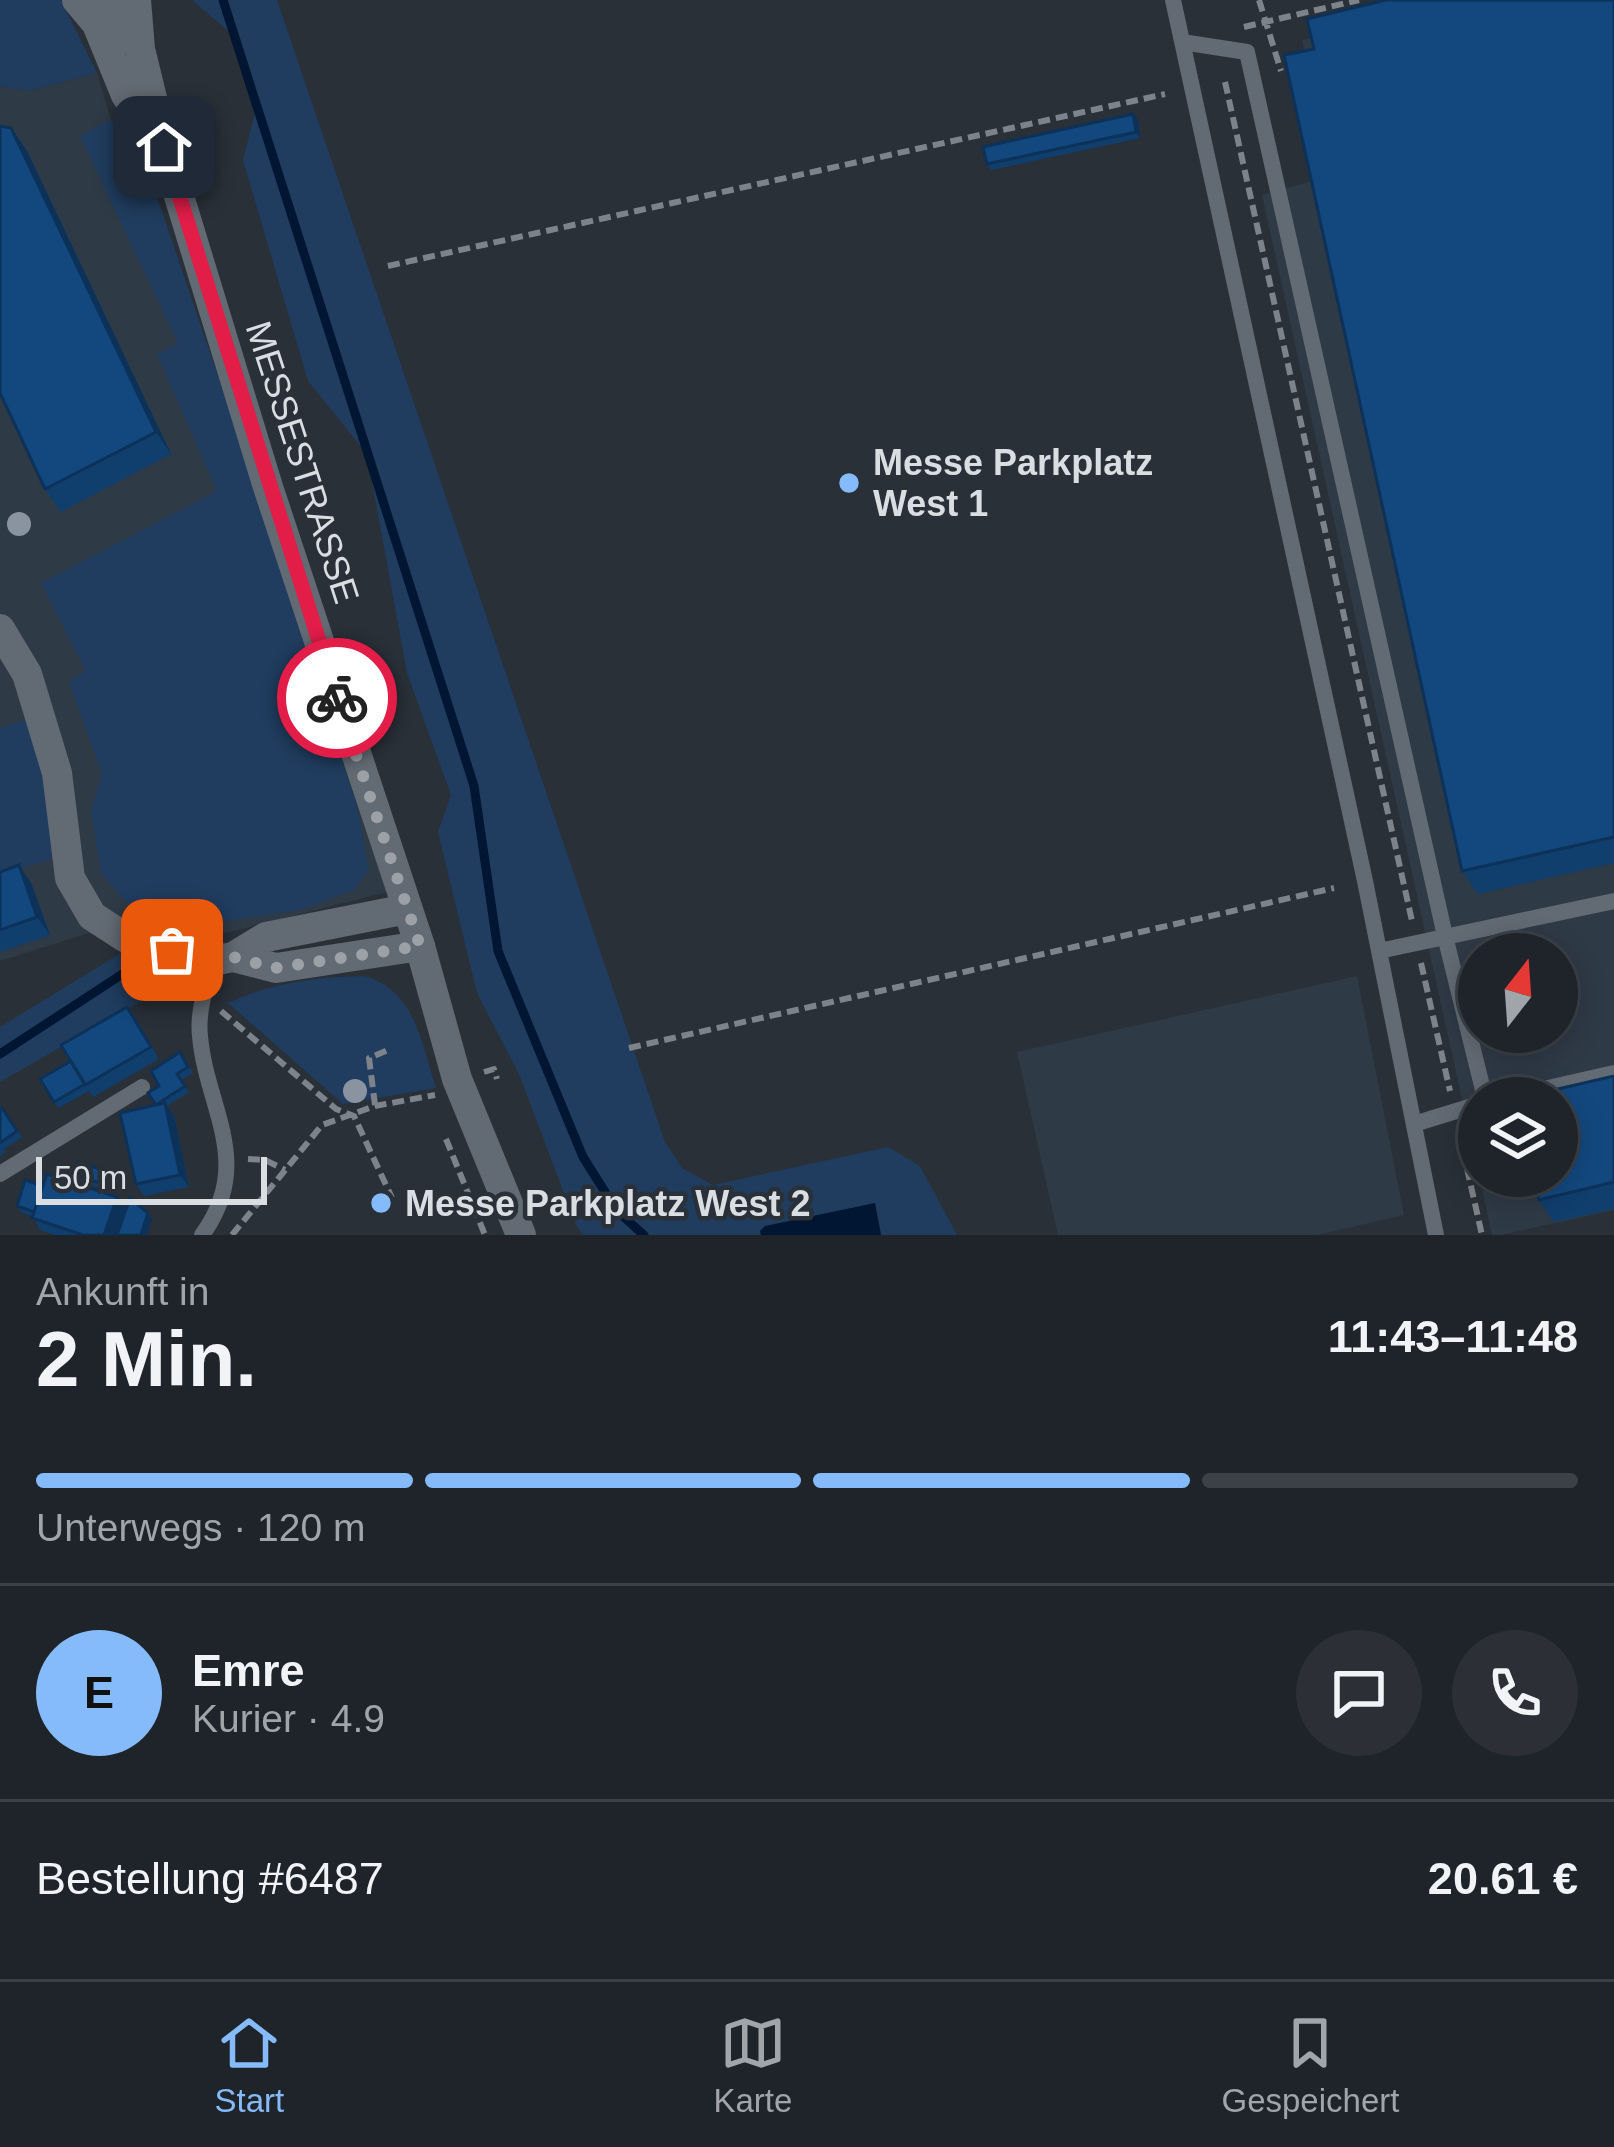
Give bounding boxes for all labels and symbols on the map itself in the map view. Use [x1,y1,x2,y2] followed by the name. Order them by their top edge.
[113,96,215,198] pin
[238,316,367,608] street label: MESSESTRASSE
[873,442,1153,524] place label: Messe Parkplatz West 1
[836,470,862,496] marker: Messe Parkplatz West 1
[277,638,397,758] courier
[121,899,223,1001] pin
[1458,933,1578,1053] north arrow
[36,1151,267,1204] scale bar
[405,1183,811,1224] place label: Messe Parkplatz West 2
[368,1190,394,1216] marker: Messe Parkplatz West 2

